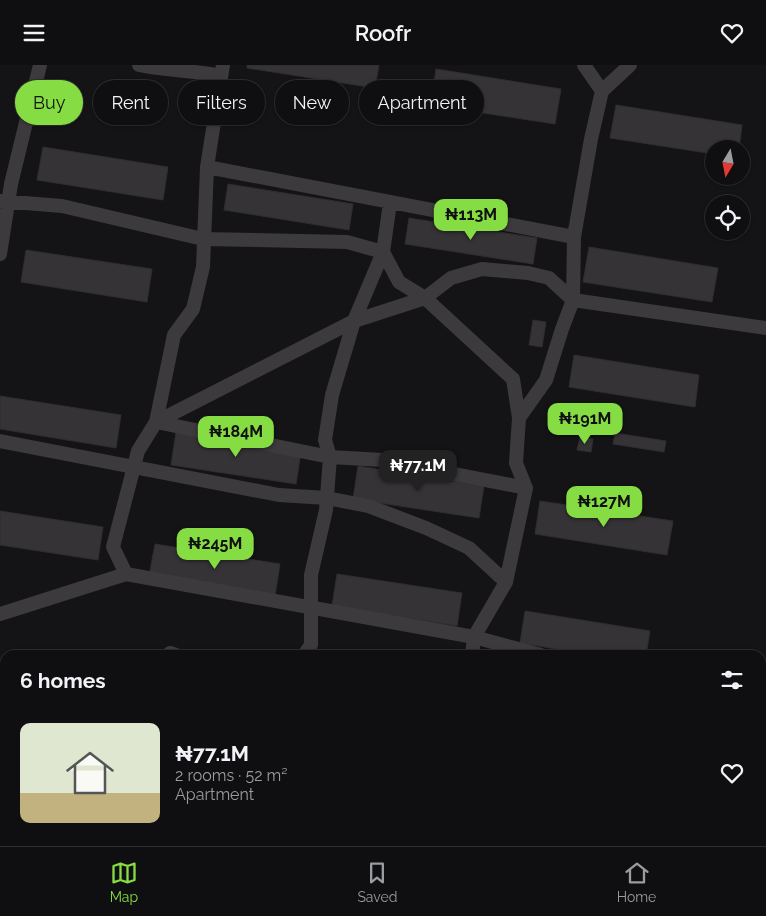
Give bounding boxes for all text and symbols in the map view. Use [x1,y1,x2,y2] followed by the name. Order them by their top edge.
[20,19,48,47] icon: menu
[718,19,746,47] icon: heart
[355,20,411,46] text: Roofr
[15,80,83,125] chip: Buy
[93,80,168,125] chip: Rent
[178,80,265,125] chip: Filters
[275,80,349,125] chip: New
[359,80,484,125] chip: Apartment
[705,140,750,185] north arrow
[705,140,750,240] map controls
[705,195,750,240] button: locate
[436,199,506,241] pin: ₦113M
[445,205,497,224] text: ₦113M
[550,403,620,445] pin: ₦191M
[559,409,611,428] text: ₦191M
[201,415,271,458] pin: ₦184M
[209,422,263,441] text: ₦184M
[377,449,459,492] pin: ₦77.1M
[390,456,446,475] text: ₦77.1M
[569,485,639,528] pin: ₦127M
[577,492,631,511] text: ₦127M
[180,527,250,570] pin: ₦245M
[188,534,242,553] text: ₦245M
[718,666,746,694] icon: filters
[20,668,106,693] text: 6 homes
[175,741,249,766] text: ₦77.1M
[60,743,120,803] icon: home
[718,759,746,787] icon: heart
[175,766,287,785] text: 2 rooms · 52 m²
[175,785,254,804] text: Apartment
[110,859,138,905] tab: Map
[357,859,397,905] tab: Saved
[617,859,656,905] tab: Home

